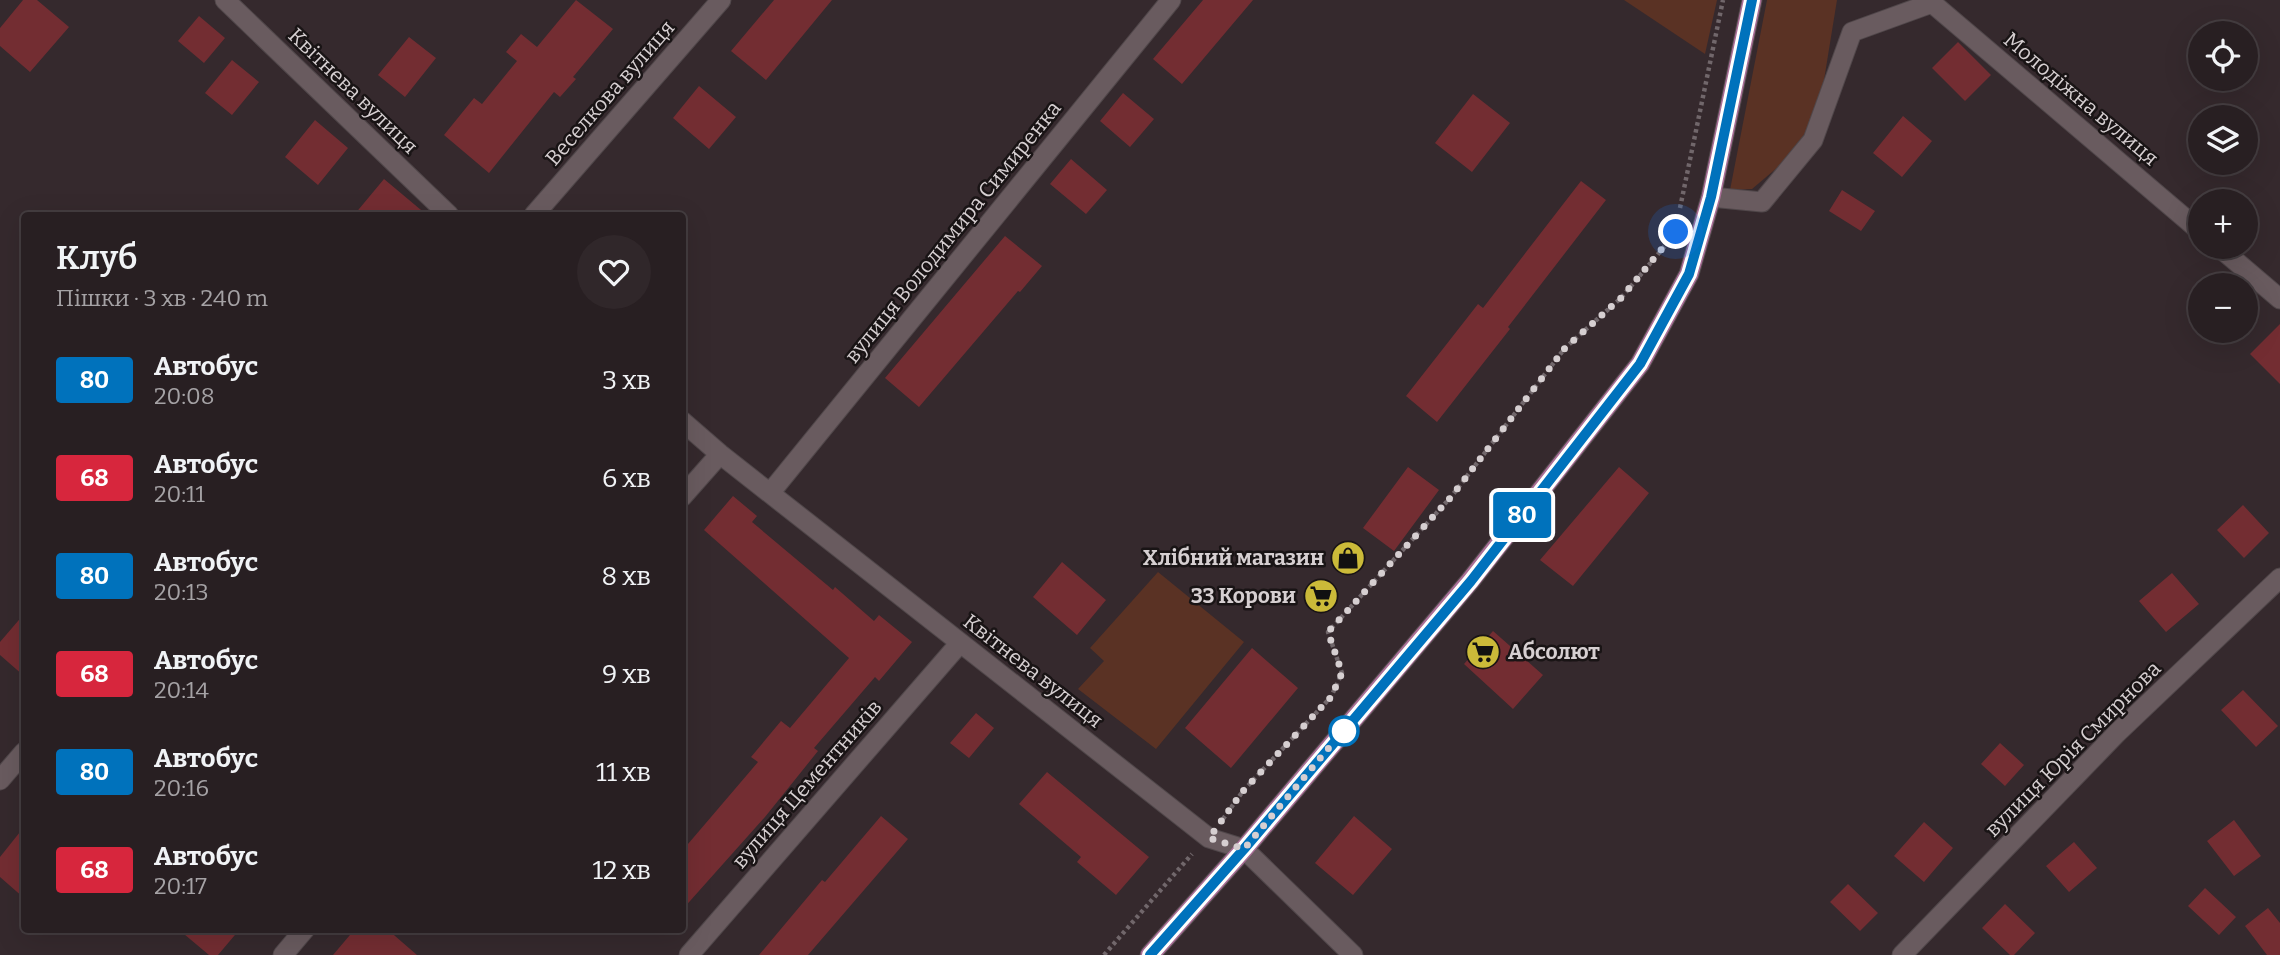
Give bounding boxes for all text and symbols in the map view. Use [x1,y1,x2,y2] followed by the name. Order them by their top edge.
[540,15,680,171] street label: Веселкова вулиця
[2188,21,2258,343] map controls
[2188,21,2258,91] button: locate
[283,23,423,159] street label: Квітнева вулиця
[1998,27,2164,171] street label: Молодіжна вулиця
[839,95,1067,368] street label: вулиця Володимира Симиренка
[2188,105,2258,175] button: layers
[2188,189,2258,259] button: +
[1658,214,1693,249] your location
[577,235,651,309] button: heart
[56,238,137,278] text: Клуб
[2188,273,2258,343] button: −
[56,284,268,312] text: Пішки · 3 хв · 240 m
[154,351,258,382] text: Автобус
[602,365,651,396] text: 3 хв
[80,366,109,394] text: 80
[154,382,215,410] text: 20:08
[154,449,258,480] text: Автобус
[602,463,651,494] text: 6 хв
[80,464,109,492] text: 68
[154,480,205,508] text: 20:11
[1490,492,1554,538] line badge: 80
[1507,501,1537,529] text: 80
[1329,539,1367,577] shop icon: Хлібний магазин
[1143,545,1324,571] place label: Хлібний магазин
[154,547,258,578] text: Автобус
[602,561,651,592] text: 8 хв
[80,562,109,590] text: 80
[1302,577,1340,615] supermarket icon: 33 Корови
[154,578,209,606] text: 20:13
[1191,583,1296,609] place label: 33 Корови
[958,609,1108,733] street label: Квітнева вулиця
[1464,633,1502,671] supermarket icon: Абсолют
[1508,639,1600,665] place label: Абсолют
[154,645,258,676] text: Автобус
[1980,655,2167,842] street label: вулиця Юрія Смирнова
[602,659,651,690] text: 9 хв
[80,660,109,688] text: 68
[154,676,209,704] text: 20:14
[727,694,887,874] street label: вулиця Цементників
[1329,716,1359,746] unlabelled marker
[154,743,258,774] text: Автобус
[596,757,651,788] text: 11 хв
[80,758,109,786] text: 80
[154,774,209,802] text: 20:16
[154,841,258,872] text: Автобус
[592,855,651,886] text: 12 хв
[80,856,109,884] text: 68
[154,872,207,900] text: 20:17

